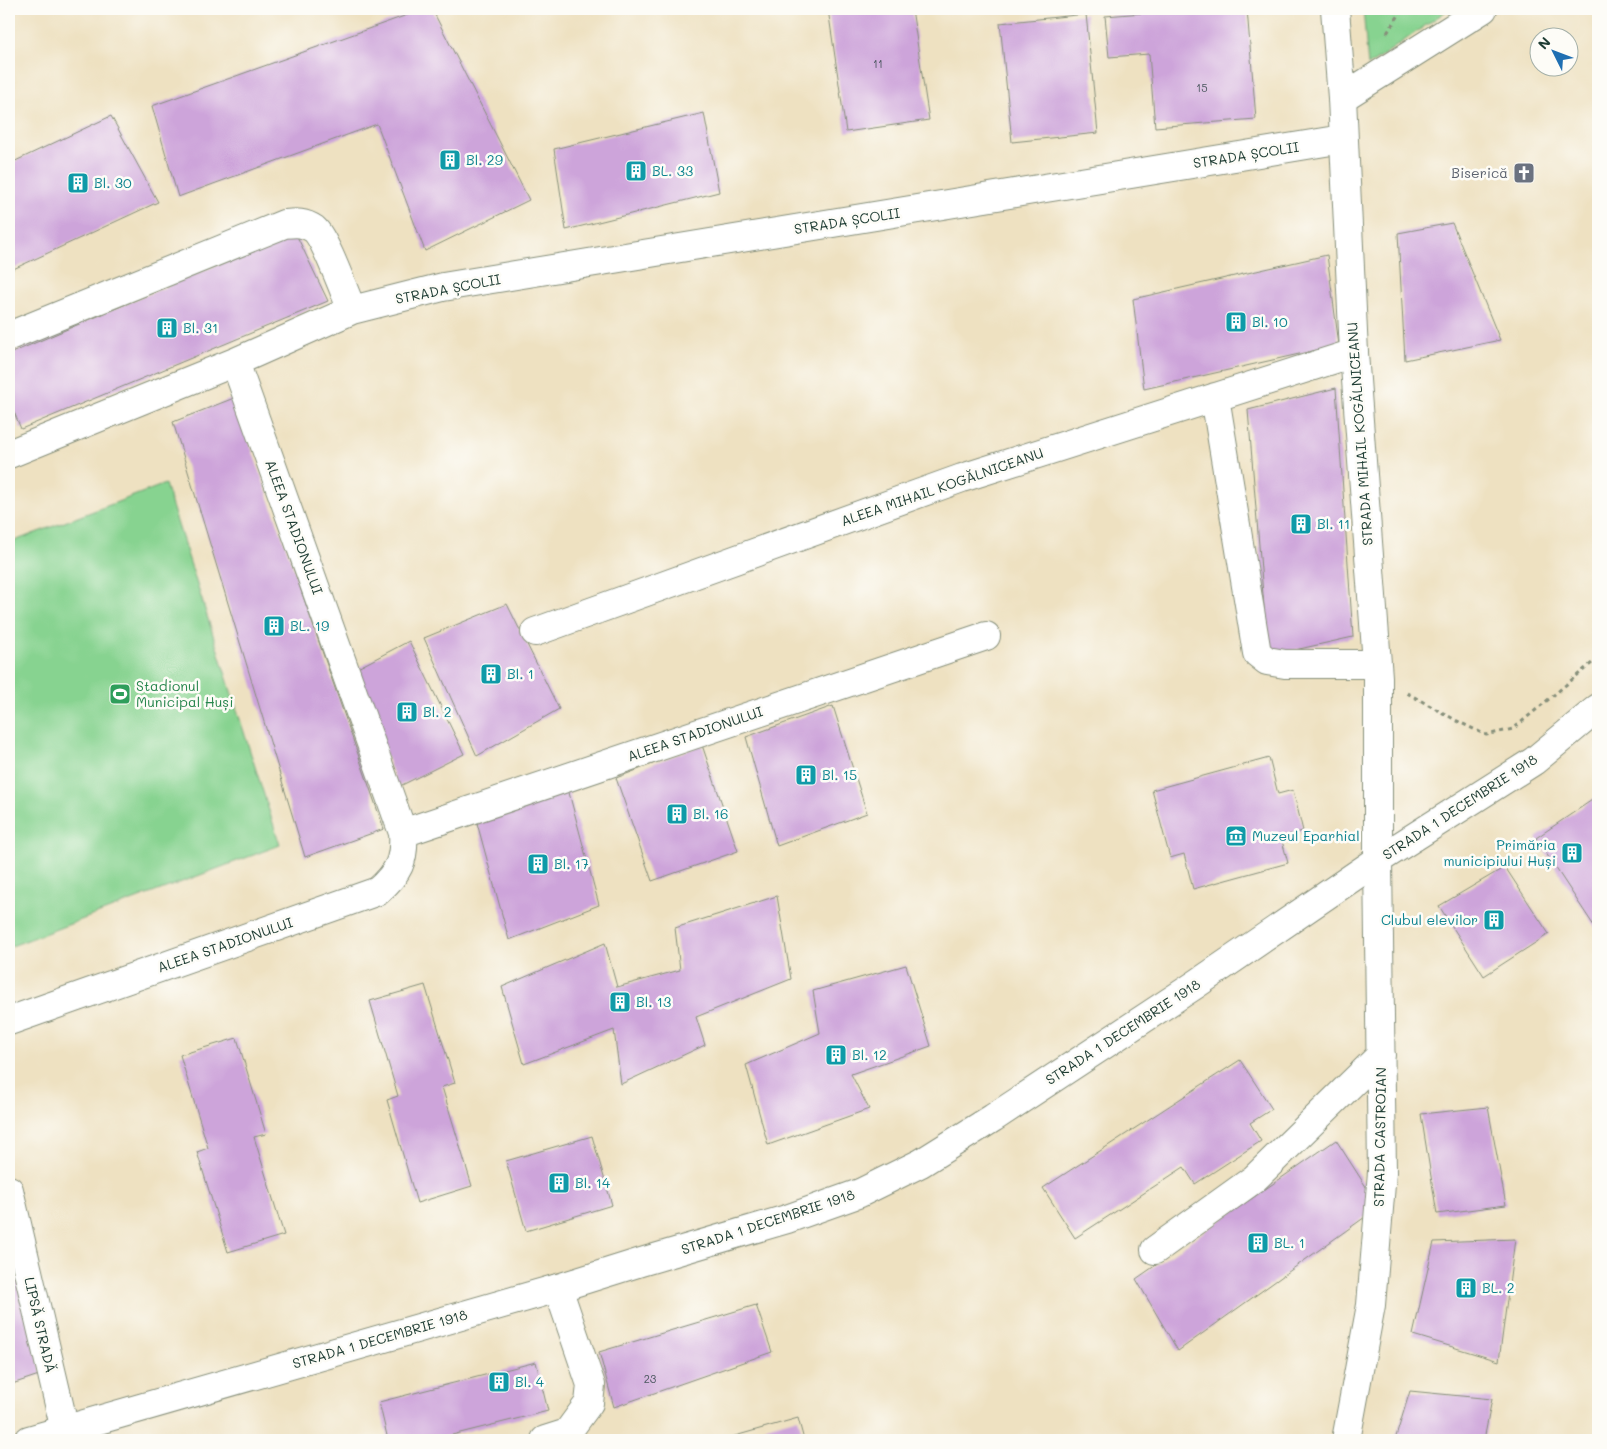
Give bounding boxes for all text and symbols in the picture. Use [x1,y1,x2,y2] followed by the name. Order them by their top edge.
[1530,28,1580,78] north arrow
[1533,33,1555,53] text: N
[873,56,883,71] house number: 11
[1196,80,1208,95] house number: 15
[1192,137,1300,172] street label: STRADA ȘCOLII
[438,148,462,172] building icon: Bl. 29
[466,150,503,169] place label: Bl. 29
[624,159,648,183] building icon: BL. 33
[652,161,693,180] place label: BL. 33
[1512,161,1536,185] church icon: Biserică
[1451,163,1508,182] place label: Biserică
[66,171,90,195] building icon: Bl. 30
[94,173,132,192] place label: Bl. 30
[793,203,901,238] street label: STRADA ȘCOLII
[394,269,502,308] street label: STRADA ȘCOLII
[1224,310,1248,334] building icon: Bl. 10
[1252,312,1288,331] place label: Bl. 10
[155,316,179,340] building icon: Bl. 31
[183,318,218,337] place label: Bl. 31
[1342,322,1377,546] street label: STRADA MIHAIL KOGĂLNICEANU
[838,443,1046,530] street label: ALEEA MIHAIL KOGĂLNICEANU
[261,457,328,597] street label: ALEEA STADIONULUI
[1289,512,1313,536] building icon: Bl. 11
[1317,514,1350,533] place label: Bl. 11
[262,614,286,638] building icon: BL. 19
[290,616,329,635] place label: BL. 19
[479,662,503,686] building icon: Bl. 1
[507,664,534,683] place label: Bl. 1
[136,676,233,711] place label: Stadionul Municipal Huși
[108,682,132,706] sports icon: Stadionul Municipal Huși
[395,700,419,724] building icon: Bl. 2
[625,701,765,766] street label: ALEEA STADIONULUI
[423,702,452,721] place label: Bl. 2
[1379,749,1541,864] street label: STRADA 1 DECEMBRIE 1918
[794,763,818,787] building icon: Bl. 15
[822,765,857,784] place label: Bl. 15
[665,802,689,826] building icon: Bl. 16
[693,804,729,823] place label: Bl. 16
[1224,824,1248,848] museum icon: Muzeul Eparhial
[1252,826,1360,845] place label: Muzeul Eparhial
[1443,835,1556,870] place label: Primăria municipiului Huși
[1560,841,1584,865] building icon: Primăria municipiului Huși
[526,852,550,876] building icon: Bl. 17
[554,854,589,873] place label: Bl. 17
[1482,908,1506,932] building icon: Clubul elevilor
[1381,910,1478,929] place label: Clubul elevilor
[155,912,295,977] street label: ALEEA STADIONULUI
[1042,974,1204,1089] street label: STRADA 1 DECEMBRIE 1918
[608,990,632,1014] building icon: Bl. 13
[636,992,671,1011] place label: Bl. 13
[824,1043,848,1067] building icon: Bl. 12
[852,1045,887,1064] place label: Bl. 12
[1369,1067,1390,1207] street label: STRADA CASTROIAN
[547,1171,571,1195] building icon: Bl. 14
[575,1173,611,1192] place label: Bl. 14
[679,1184,857,1259] street label: STRADA 1 DECEMBRIE 1918
[1246,1231,1270,1255] building icon: BL. 1
[1274,1233,1305,1252] place label: BL. 1
[20,1275,61,1375] street label: LIPSĂ STRADĂ
[1454,1276,1478,1300] building icon: BL. 2
[1482,1278,1514,1297] place label: BL. 2
[290,1304,470,1373] street label: STRADA 1 DECEMBRIE 1918
[487,1370,511,1394] building icon: Bl. 4
[644,1371,657,1386] house number: 23
[515,1372,545,1391] place label: Bl. 4

